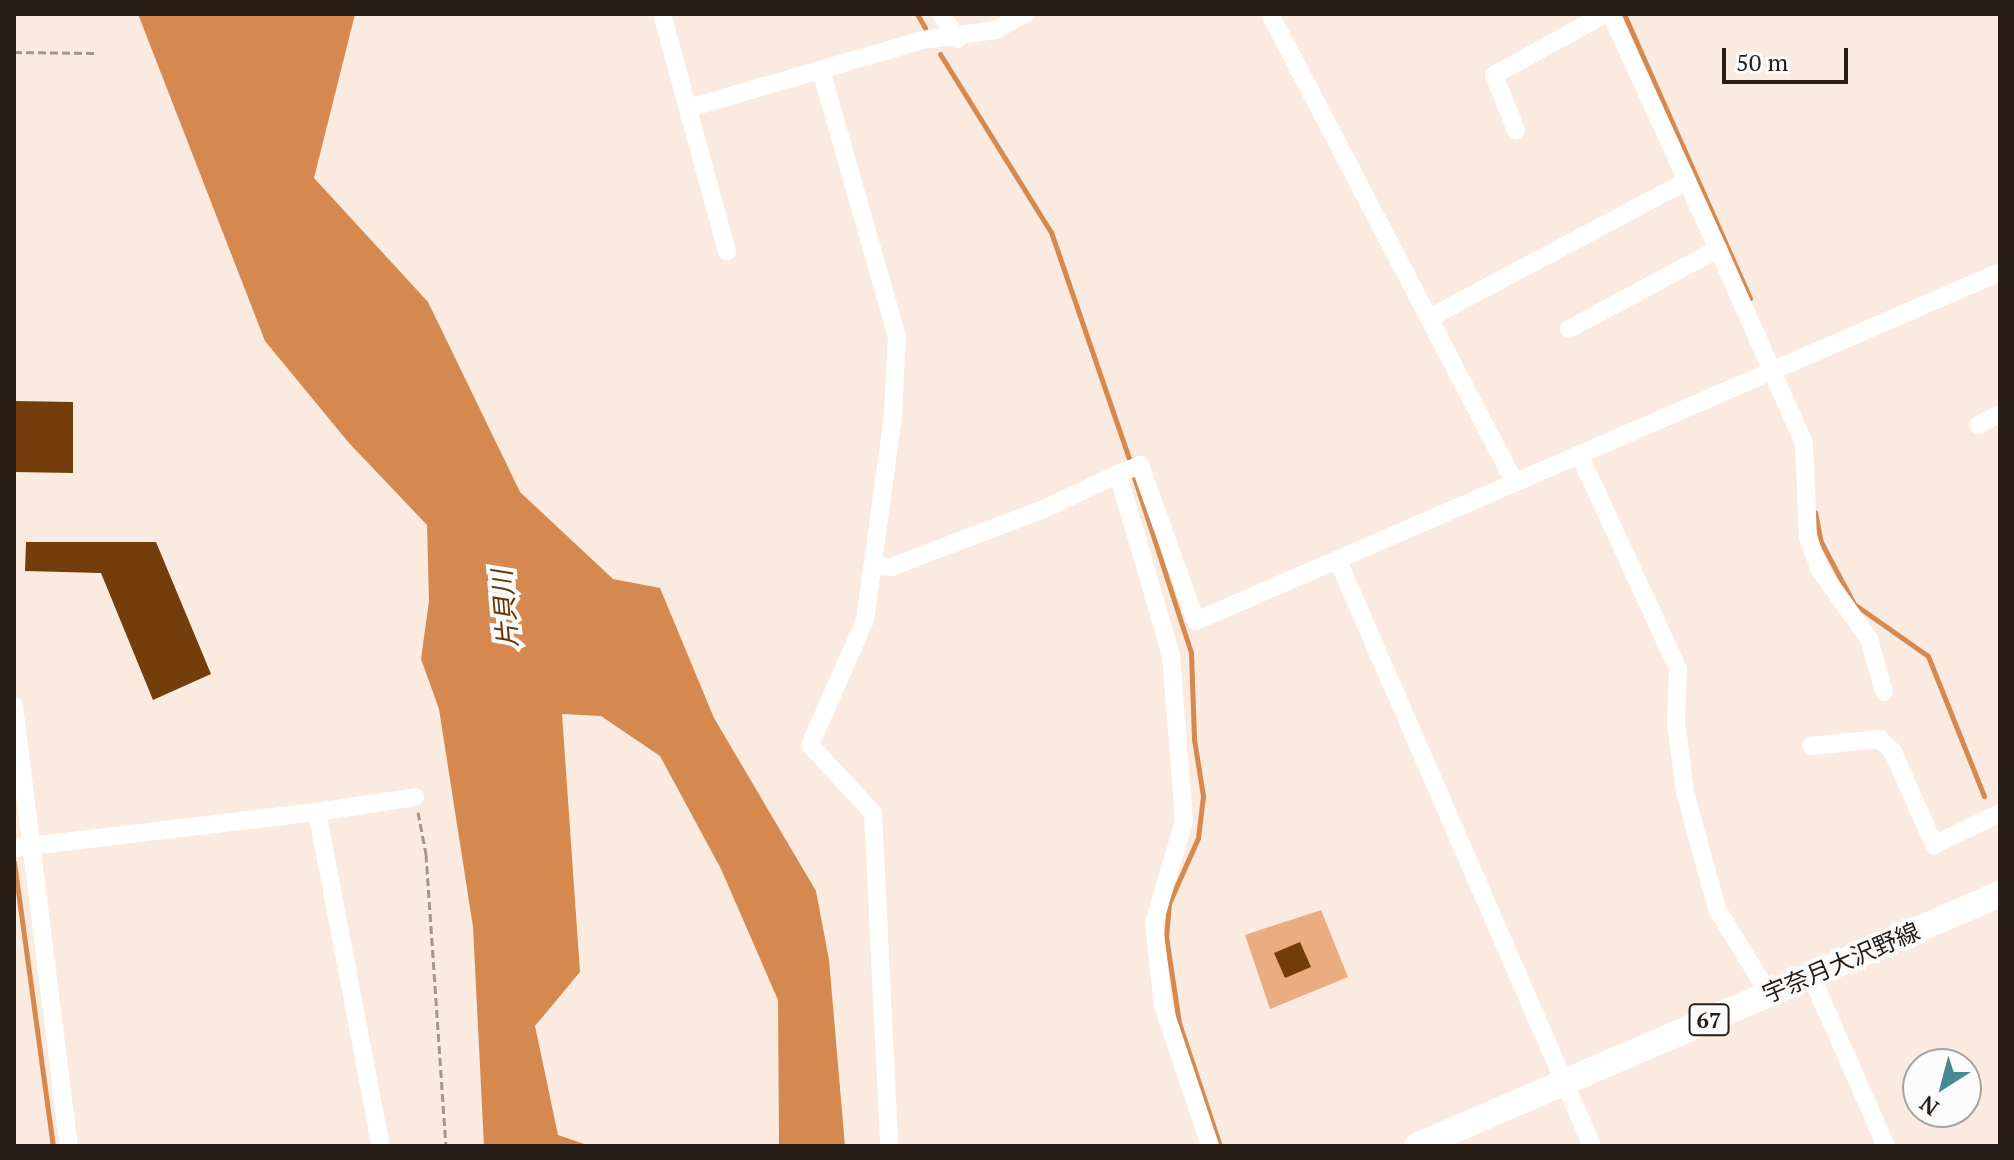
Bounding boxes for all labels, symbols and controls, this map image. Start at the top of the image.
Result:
scale bar [1726,32,1852,82]
text: 50 m [1736,46,1788,78]
water label: 片貝川 [486,569,524,649]
street label: 宇奈月大沢野線 [1758,917,1924,1009]
road number: 67 [1687,1002,1731,1038]
north arrow [1902,1048,1982,1128]
text: N [1914,1090,1944,1123]

